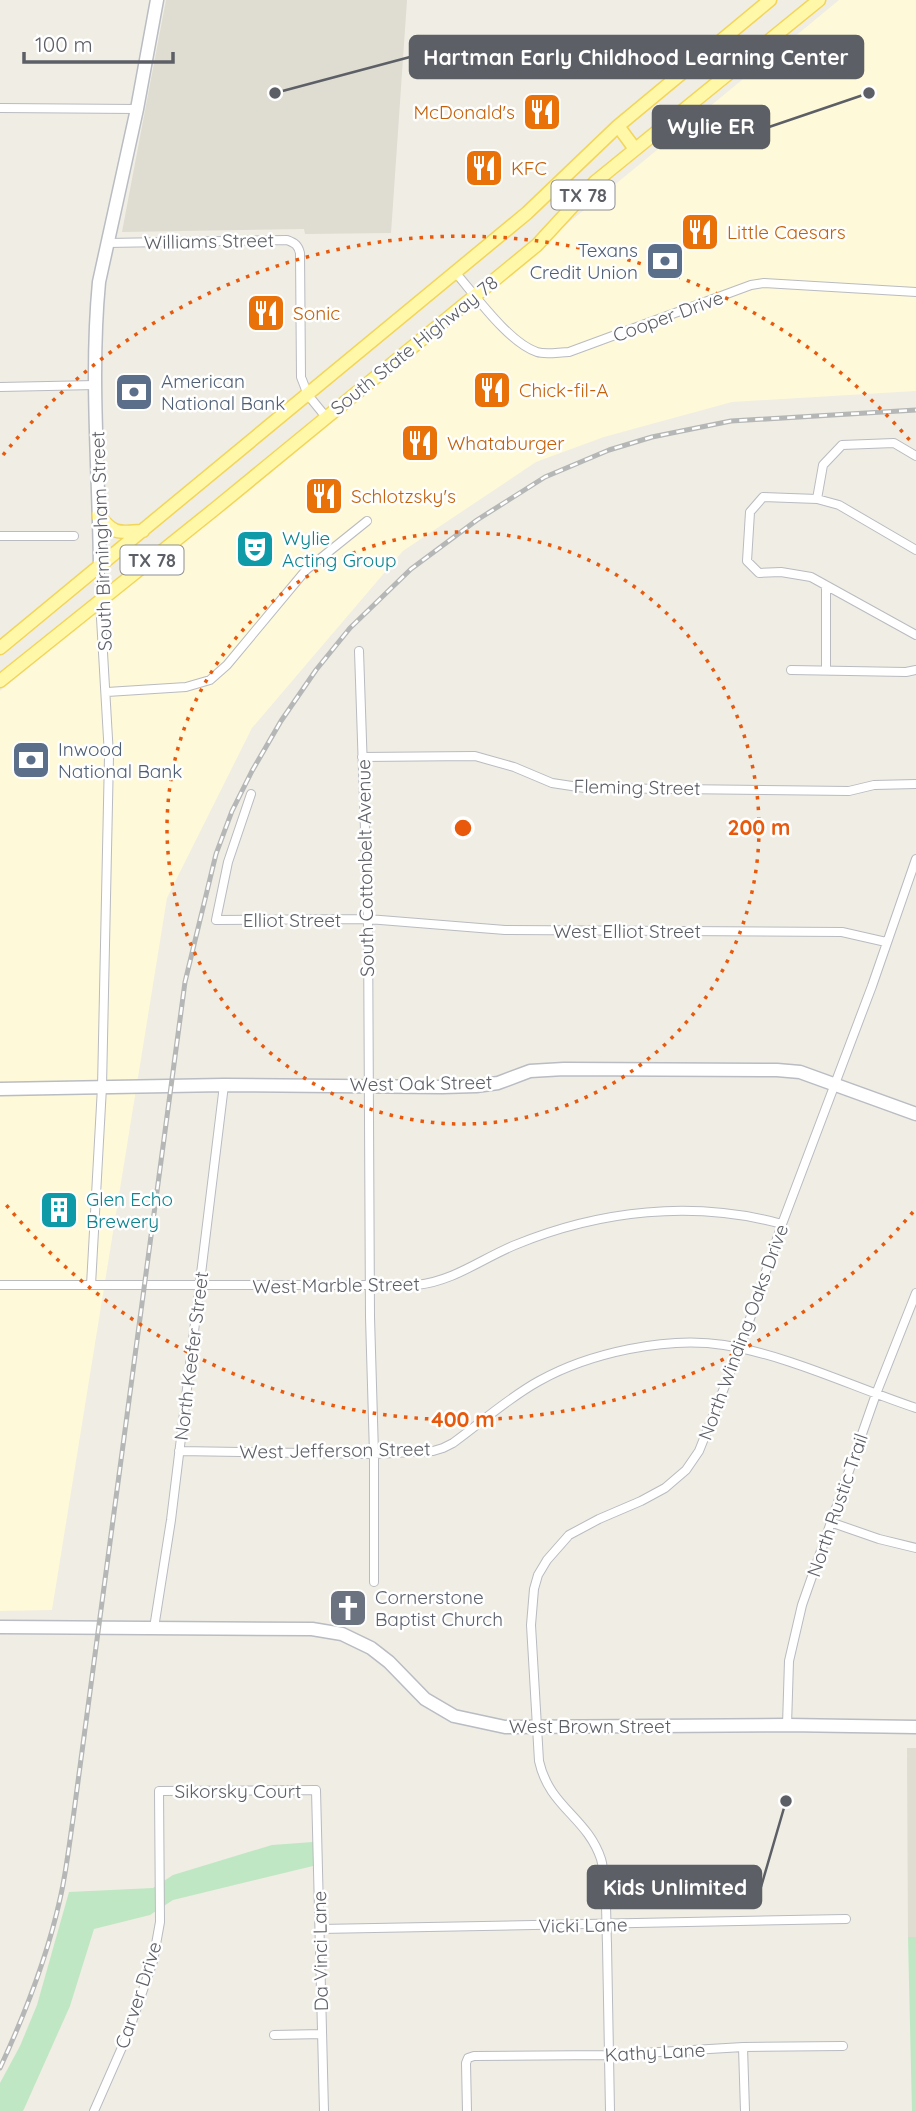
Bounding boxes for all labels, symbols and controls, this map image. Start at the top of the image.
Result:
scale bar [24,21,173,65]
text: 100 m [35,31,93,57]
callout: Hartman Early Childhood Learning Center [410,36,863,78]
text: Hartman Early Childhood Learning Center [423,44,849,70]
restaurant icon: McDonald's [521,91,563,133]
place label: McDonald's [413,100,515,124]
callout: Wylie ER [653,106,769,148]
text: Wylie ER [667,113,755,139]
restaurant icon: KFC [463,147,505,189]
place label: KFC [511,156,547,180]
road number: TX 78 [552,180,614,210]
restaurant icon: Little Caesars [679,211,721,253]
place label: Little Caesars [727,220,846,244]
street label: Williams Street [144,228,274,254]
place label: Texans Credit Union [530,238,638,284]
bank icon: Texans Credit Union [644,240,686,282]
street label: South State Highway 78 [325,270,503,420]
street label: Cooper Drive [609,285,727,347]
restaurant icon: Sonic [245,292,287,334]
place label: Sonic [293,301,340,325]
place label: American National Bank [161,369,285,415]
restaurant icon: Chick-fil-A [471,369,513,411]
bank icon: American National Bank [113,371,155,413]
place label: Chick-fil-A [519,378,609,402]
restaurant icon: Whataburger [399,422,441,464]
street label: South Birmingham Street [85,431,117,651]
place label: Whataburger [447,431,565,455]
restaurant icon: Schlotzsky's [303,475,345,517]
place label: Schlotzsky's [351,484,456,508]
place label: Wylie Acting Group [282,526,397,572]
theatre icon: Wylie Acting Group [234,528,276,570]
road number: TX 78 [120,546,184,574]
place label: Inwood National Bank [58,737,182,783]
bank icon: Inwood National Bank [10,739,52,781]
street label: South Cottonbelt Avenue [351,759,379,977]
street label: Fleming Street [573,774,701,800]
text: 200 m [728,814,790,840]
centre of rings [451,816,475,840]
street label: Elliot Street [243,908,341,932]
street label: West Elliot Street [553,919,701,943]
street label: West Oak Street [349,1070,493,1096]
place label: Glen Echo Brewery [86,1187,173,1233]
building icon: Glen Echo Brewery [38,1189,80,1231]
street label: North Winding Oaks Drive [693,1221,793,1443]
street label: North Keefer Street [169,1270,213,1442]
street label: West Marble Street [252,1272,420,1298]
text: 400 m [431,1406,495,1432]
street label: North Rustic Trail [801,1430,873,1580]
street label: West Jefferson Street [239,1436,431,1464]
place label: Cornerstone Baptist Church [375,1585,503,1631]
church icon: Cornerstone Baptist Church [327,1587,369,1629]
street label: West Brown Street [509,1714,671,1738]
street label: Sikorsky Court [175,1779,301,1803]
callout: Kids Unlimited [588,1866,761,1908]
text: Kids Unlimited [603,1874,747,1900]
street label: Da Vinci Lane [307,1891,333,2011]
street label: Vicki Lane [538,1912,628,1938]
street label: Carver Drive [109,1938,167,2052]
street label: Kathy Lane [604,2037,706,2067]

